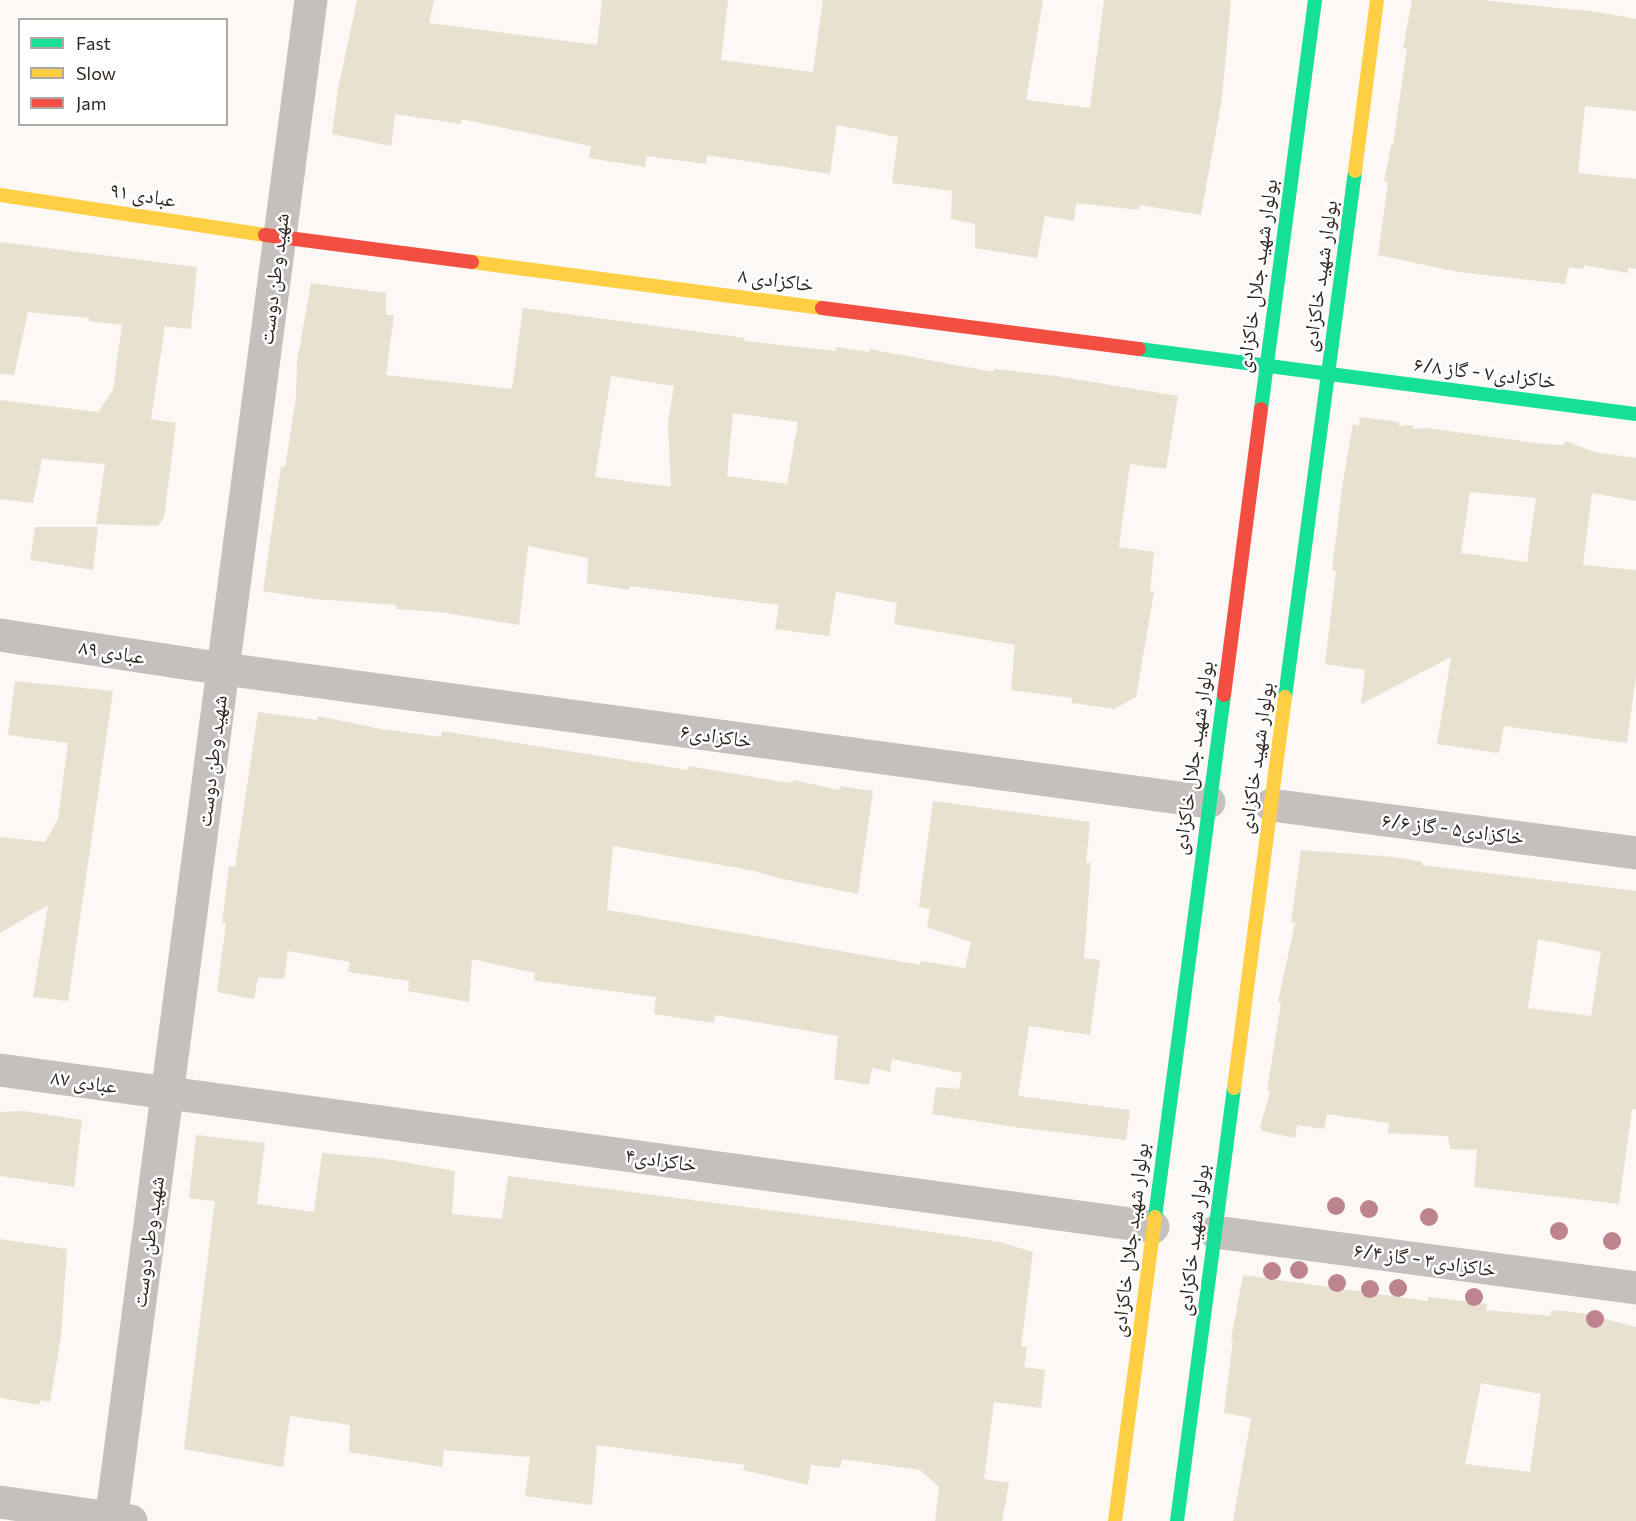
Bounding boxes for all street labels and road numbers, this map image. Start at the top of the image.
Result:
street label: عبادی ۹۱ [108,177,178,213]
street label: بولوار شهید جلال خاکزادی [1231,177,1283,375]
street label: بولوار شهید خاکزادی [1297,199,1343,353]
street label: شهید وطن دوست [253,212,295,346]
street label: خاکزادی ۸ [737,263,815,297]
street label: خاکزادی۷ - گاز ۶/۸ [1412,352,1558,394]
street label: عبادی ۸۹ [77,634,147,670]
street label: بولوار شهید جلال خاکزادی [1167,659,1219,857]
street label: بولوار شهید خاکزادی [1233,681,1279,835]
street label: شهید وطن دوست [191,694,233,828]
street label: خاکزادی۶ [679,719,753,753]
street label: خاکزادی۵ - گاز ۶/۶ [1380,808,1526,850]
street label: عبادی ۸۷ [49,1065,119,1099]
street label: بولوار شهید جلال خاکزادی [1106,1141,1154,1339]
street label: خاکزادی۴ [624,1143,698,1177]
street label: بولوار شهید خاکزادی [1171,1163,1215,1317]
street label: شهید وطن دوست [126,1174,170,1310]
street label: خاکزادی۳ - گاز ۶/۴ [1352,1238,1498,1282]

